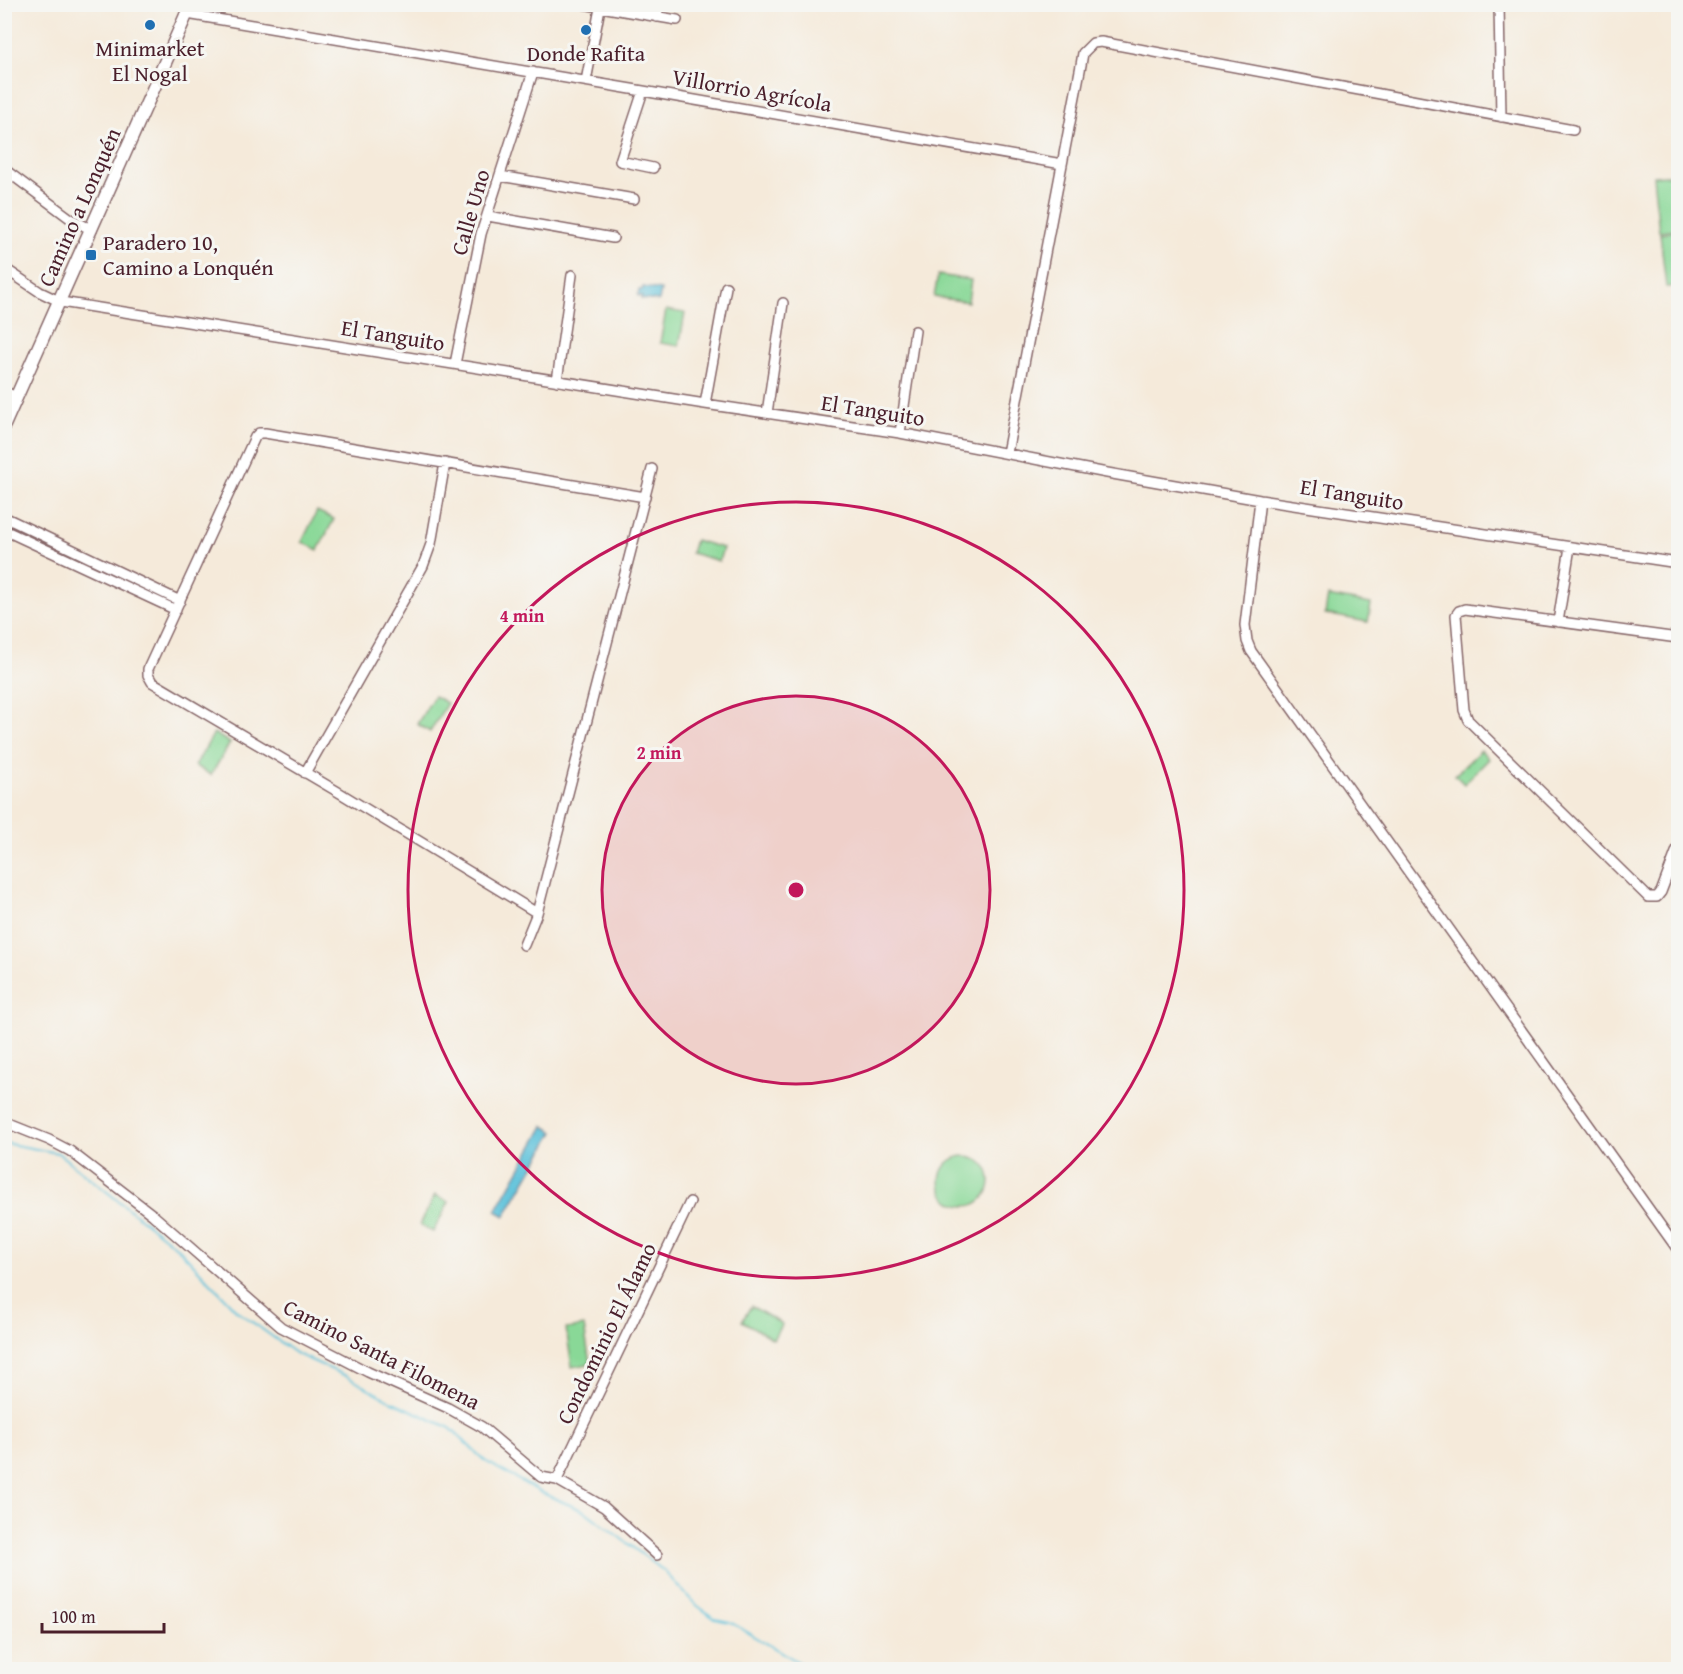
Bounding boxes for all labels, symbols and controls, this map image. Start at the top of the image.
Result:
marker: Minimarket El Nogal [143,18,157,32]
marker: Donde Rafita [579,23,593,37]
place label: Minimarket El Nogal [95,32,205,89]
place label: Donde Rafita [527,37,646,69]
street label: Villorrio Agrícola [670,60,835,120]
street label: Camino a Lonquén [30,122,129,291]
street label: Calle Uno [442,165,498,259]
place label: Paradero 10, Camino a Lonquén [103,226,274,283]
marker: Paradero 10, Camino a Lonquén [84,248,98,262]
street label: El Tanguito [339,311,447,359]
street label: El Tanguito [819,386,927,434]
street label: El Tanguito [1298,470,1406,518]
text: 4 min [500,602,545,629]
text: 2 min [637,739,682,766]
centre of rings [786,880,806,900]
street label: Condominio El Álamo [548,1237,664,1429]
street label: Camino Santa Filomena [278,1291,486,1418]
scale bar [42,1596,164,1634]
text: 100 m [51,1603,96,1630]

